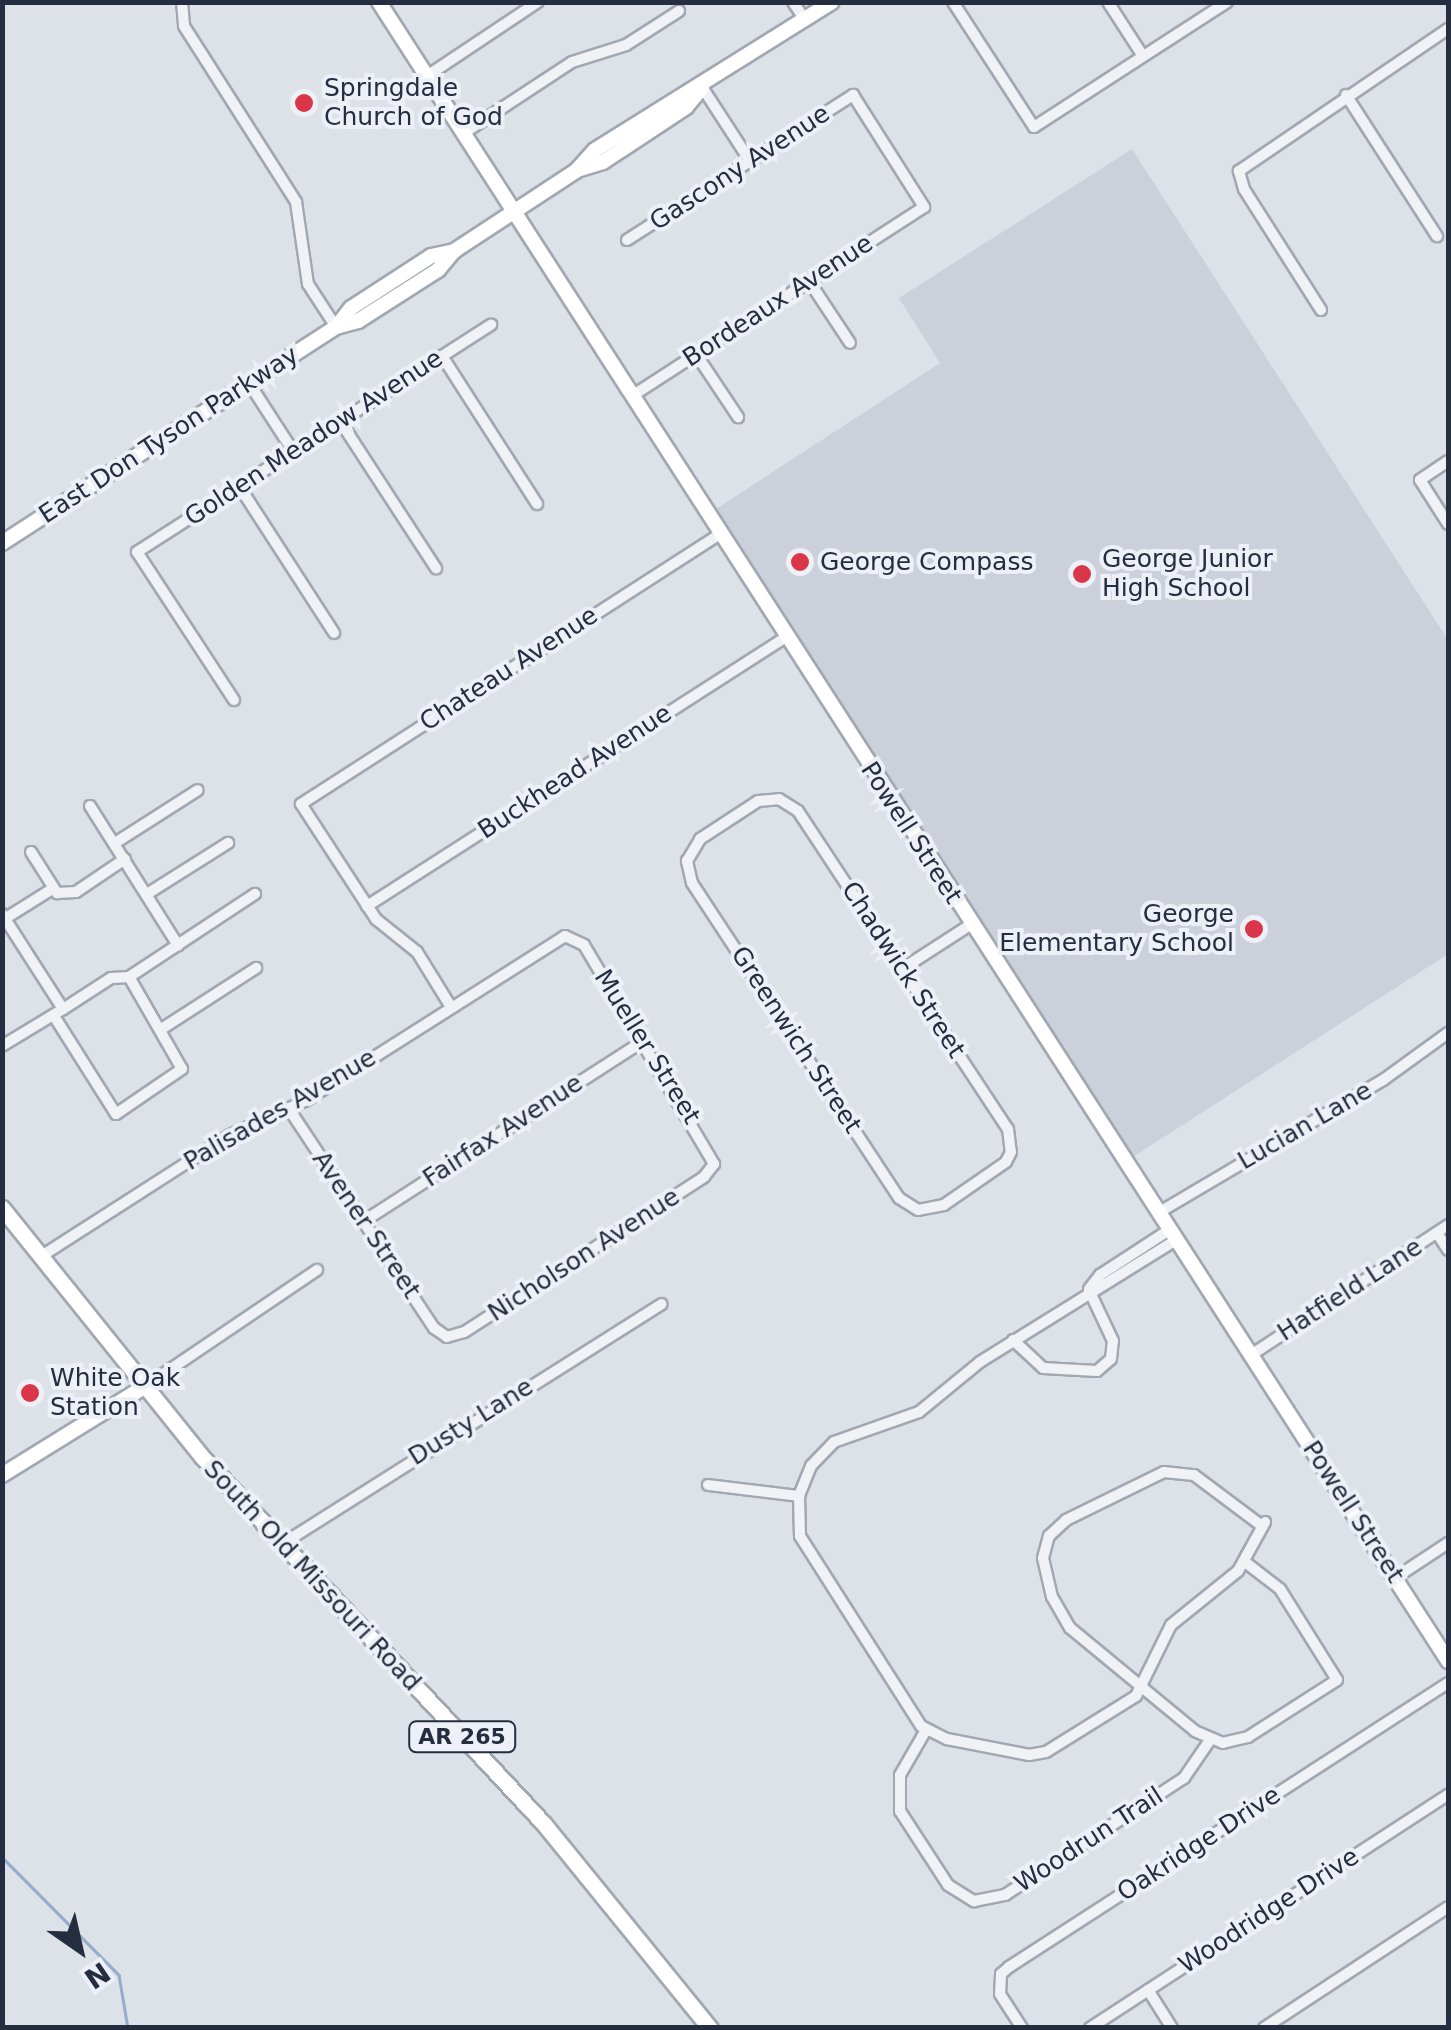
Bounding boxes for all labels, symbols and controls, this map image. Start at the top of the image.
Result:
place label: Springdale Church of God [324,74,503,133]
marker: Springdale Church of God [293,92,315,114]
street label: Gascony Avenue [645,99,835,237]
street label: Bordeaux Avenue [677,228,879,374]
street label: East Don Tyson Parkway [34,340,304,530]
street label: Golden Meadow Avenue [179,343,449,533]
place label: George Junior High School [1102,545,1273,604]
place label: George Compass [820,547,1033,577]
marker: George Compass [789,551,811,573]
marker: George Junior High School [1071,563,1093,585]
street label: Chateau Avenue [415,600,603,738]
street label: Buckhead Avenue [473,698,677,846]
street label: Powell Street [854,756,968,910]
street label: Chadwick Street [835,876,971,1064]
place label: George Elementary School [999,900,1234,959]
marker: George Elementary School [1243,918,1265,940]
street label: Greenwich Street [724,941,868,1139]
street label: Mueller Street [588,964,706,1130]
street label: Palisades Avenue [179,1043,381,1177]
street label: Fairfax Avenue [418,1068,588,1194]
street label: Lucian Lane [1233,1076,1377,1176]
street label: Avener Street [306,1146,426,1304]
street label: Nicholson Avenue [483,1182,685,1328]
street label: Hatfield Lane [1272,1232,1428,1348]
place label: White Oak Station [50,1364,180,1423]
street label: Dusty Lane [403,1372,539,1472]
marker: White Oak Station [19,1382,41,1404]
street label: Powell Street [1296,1435,1410,1589]
street label: South Old Missouri Road [197,1454,427,1698]
road number: AR 265 [407,1720,517,1754]
street label: Oakridge Drive [1112,1780,1286,1908]
street label: Woodrun Trail [1009,1781,1169,1899]
street label: Woodridge Drive [1173,1842,1365,1980]
north arrow [30,1900,130,2000]
text: N [78,1955,116,1996]

